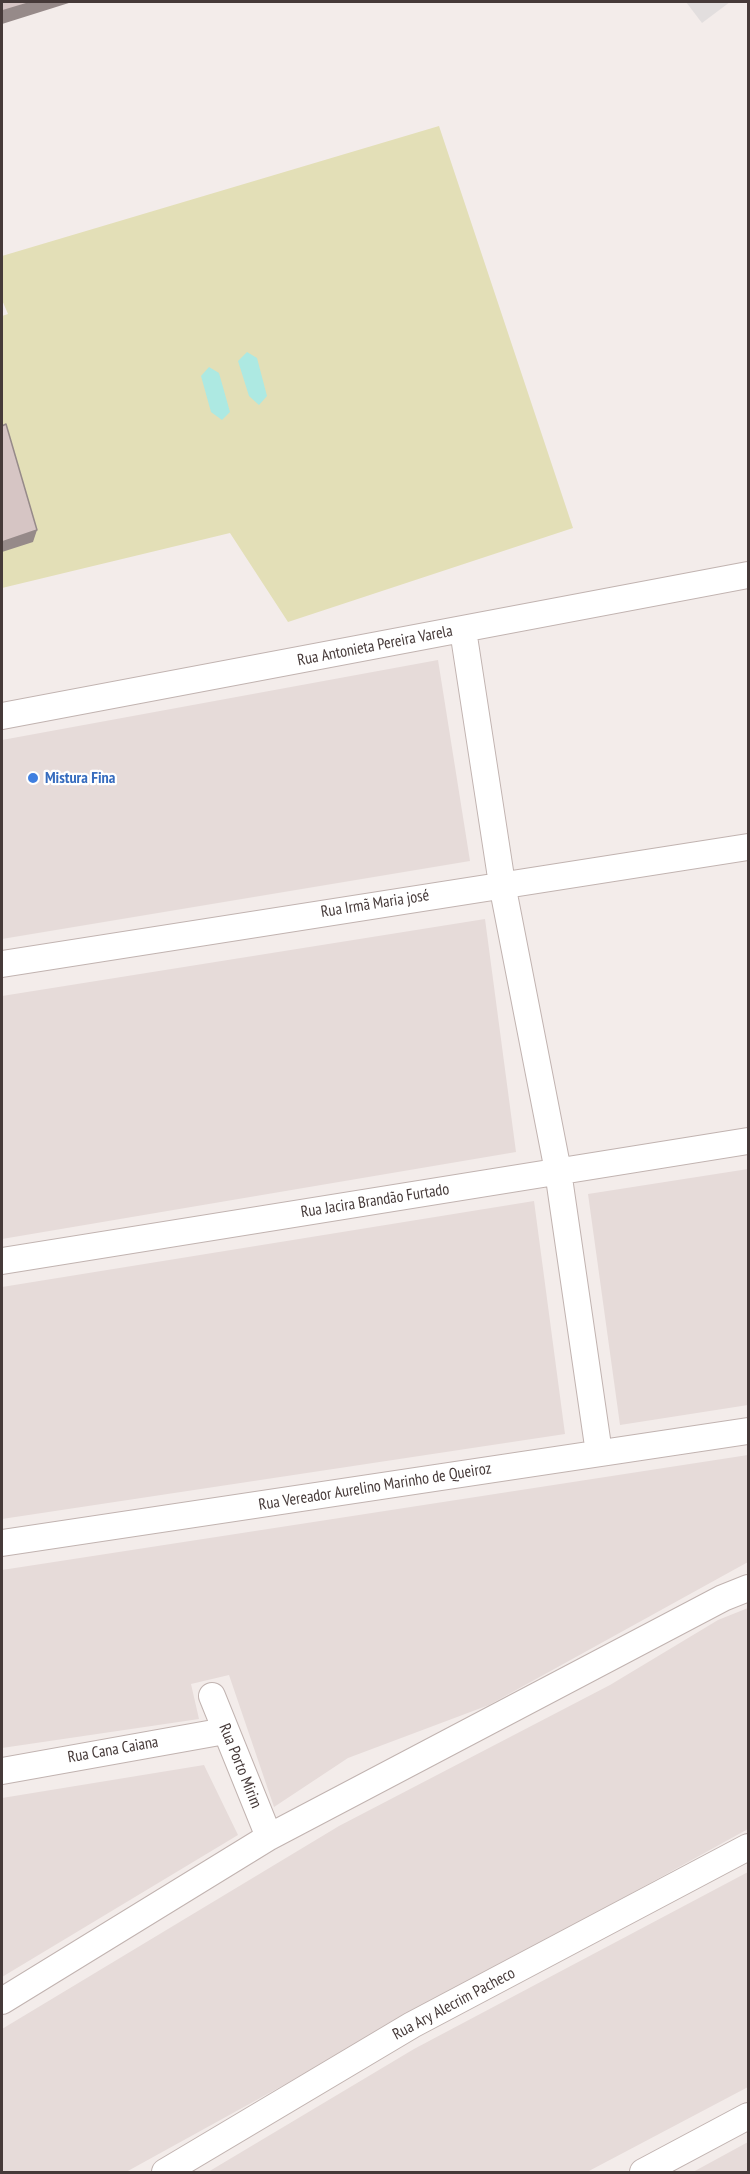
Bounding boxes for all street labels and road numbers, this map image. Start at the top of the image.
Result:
street label: Rua Antonieta Pereira Varela [296,622,454,670]
street label: Rua Irmã Maria josé [319,886,431,922]
street label: Rua Jacira Brandão Furtado [299,1180,451,1222]
street label: Rua Vereador Aurelino Marinho de Queiroz [257,1459,493,1515]
street label: Rua Porto Mirim [214,1721,266,1811]
street label: Rua Cana Caiana [66,1733,160,1767]
street label: Rua Ary Alecrim Pacheco [390,1964,518,2044]

